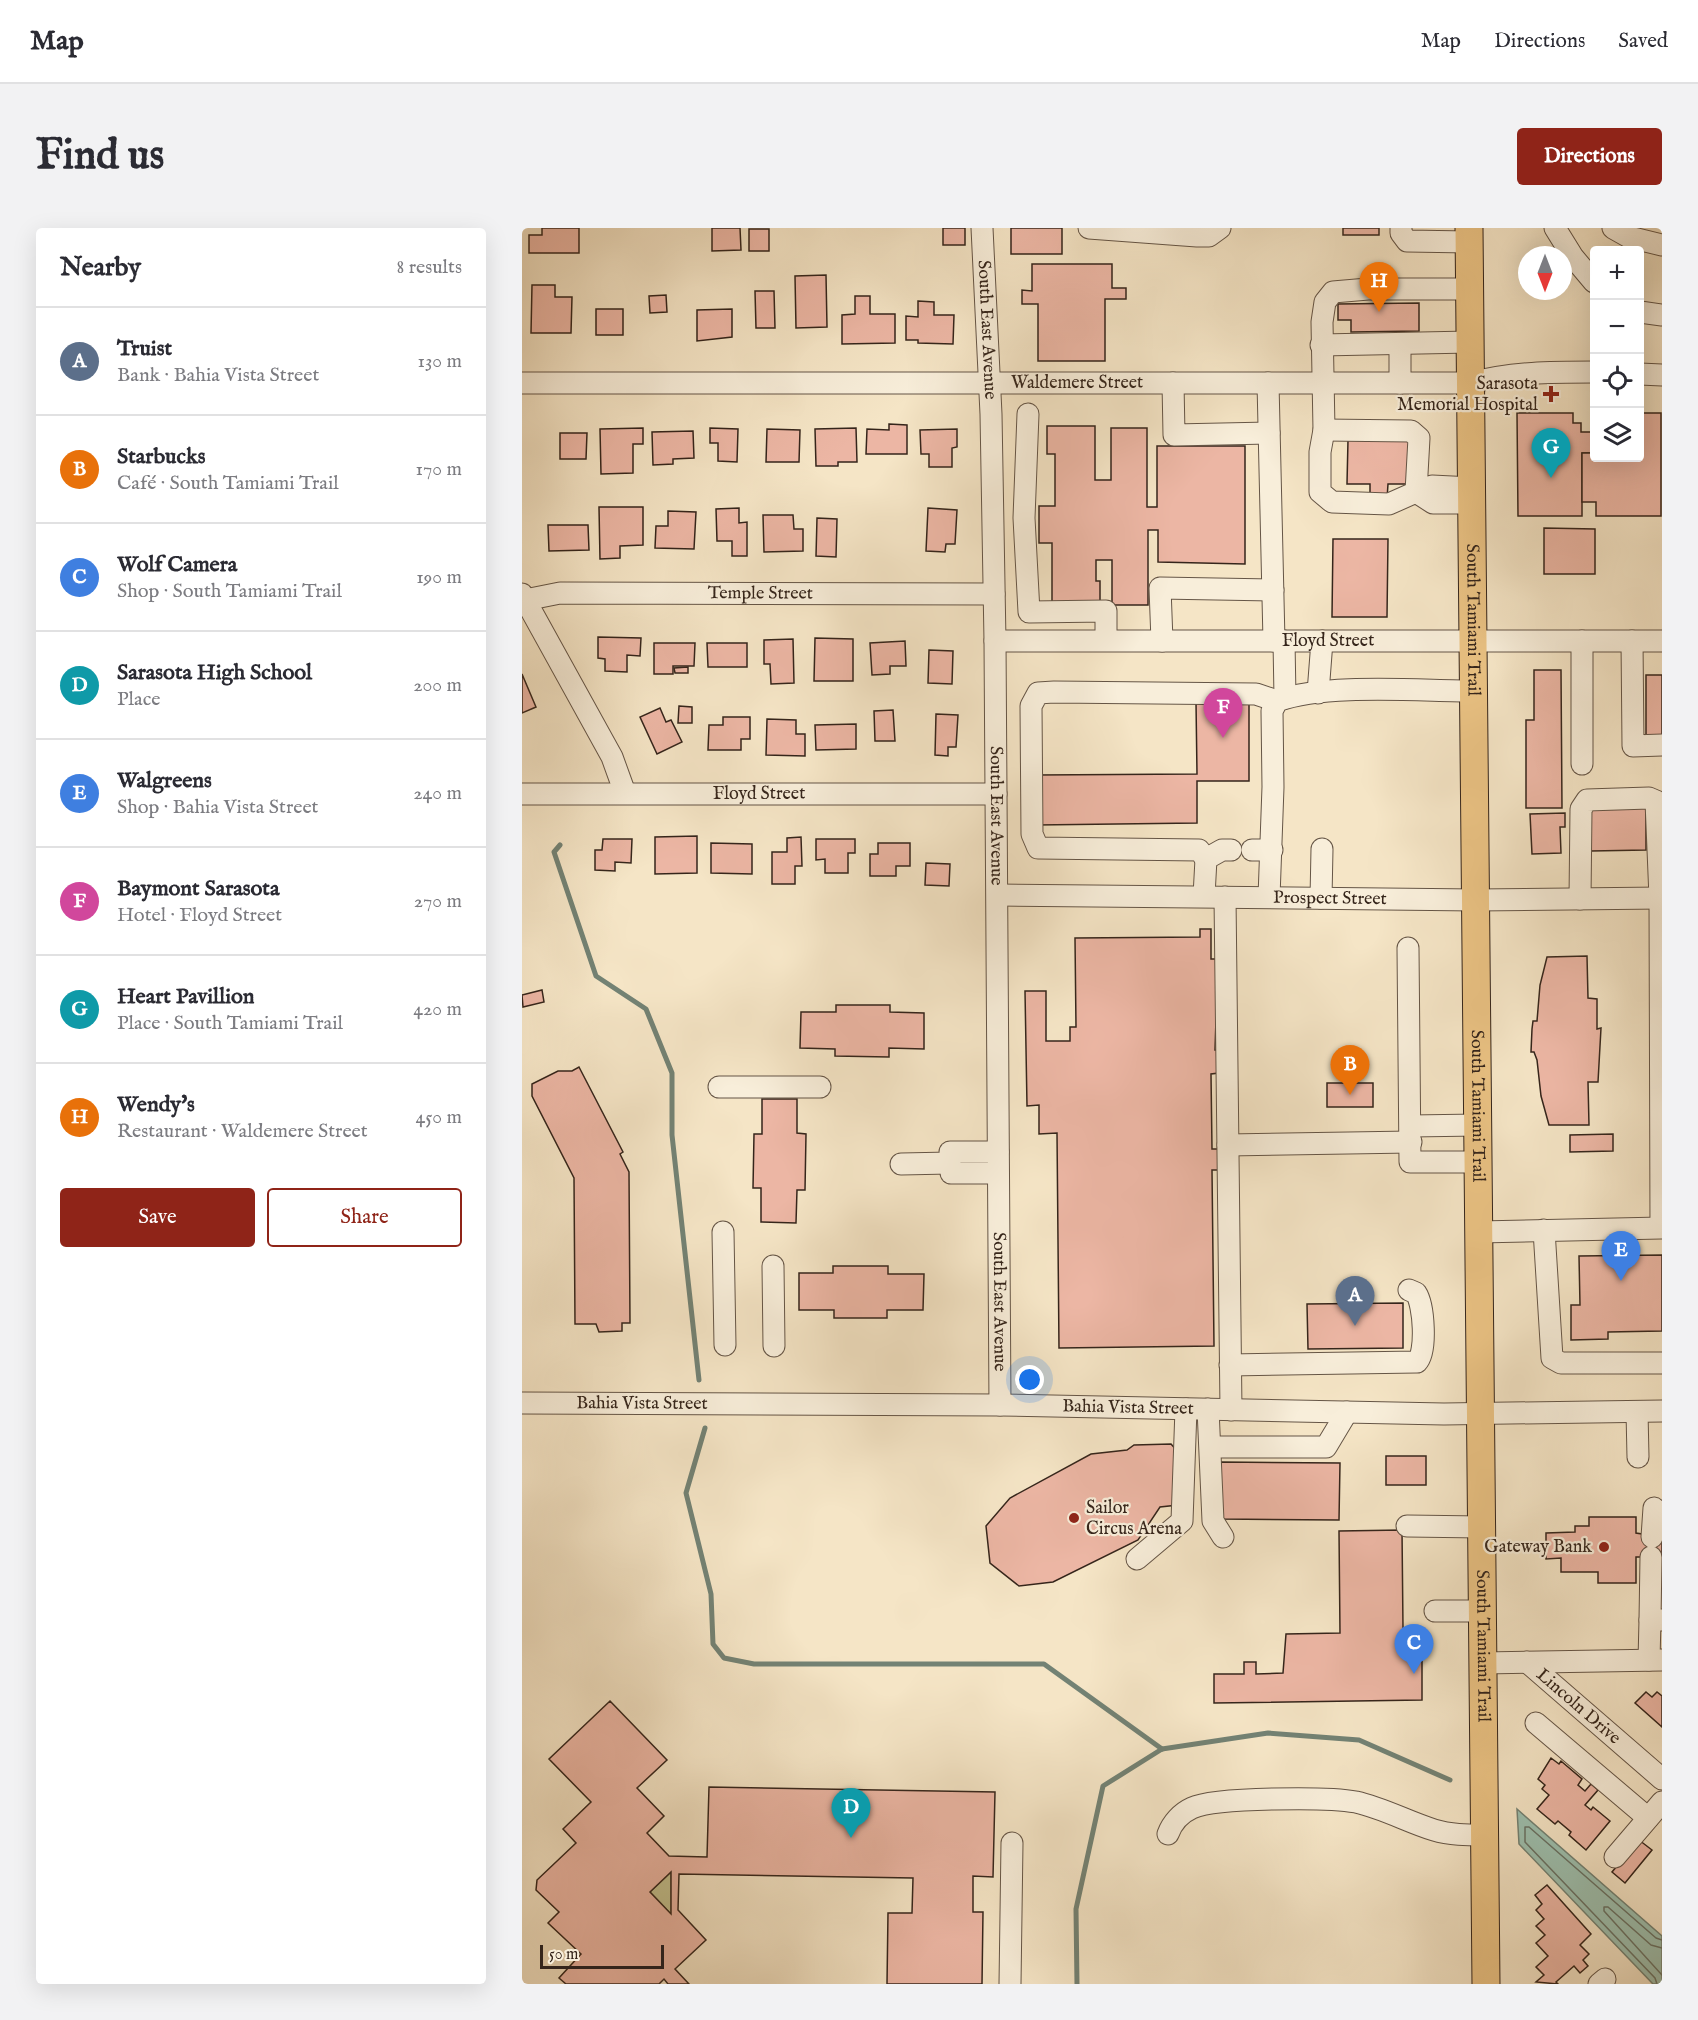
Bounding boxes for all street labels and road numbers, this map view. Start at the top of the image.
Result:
street label: South East Avenue [972,260,1002,400]
street label: Waldemere Street [1011,372,1143,395]
street label: South Tamiami Trail [1461,544,1485,696]
street label: Temple Street [708,582,813,605]
street label: Floyd Street [1282,630,1374,653]
street label: South East Avenue [984,746,1008,886]
street label: Floyd Street [713,783,805,806]
street label: Prospect Street [1273,886,1387,911]
street label: South Tamiami Trail [1465,1030,1490,1182]
street label: South East Avenue [987,1232,1011,1372]
street label: Bahia Vista Street [576,1392,708,1415]
street label: Bahia Vista Street [1062,1395,1194,1420]
street label: South Tamiami Trail [1470,1570,1495,1722]
street label: Lincoln Drive [1531,1663,1626,1750]

